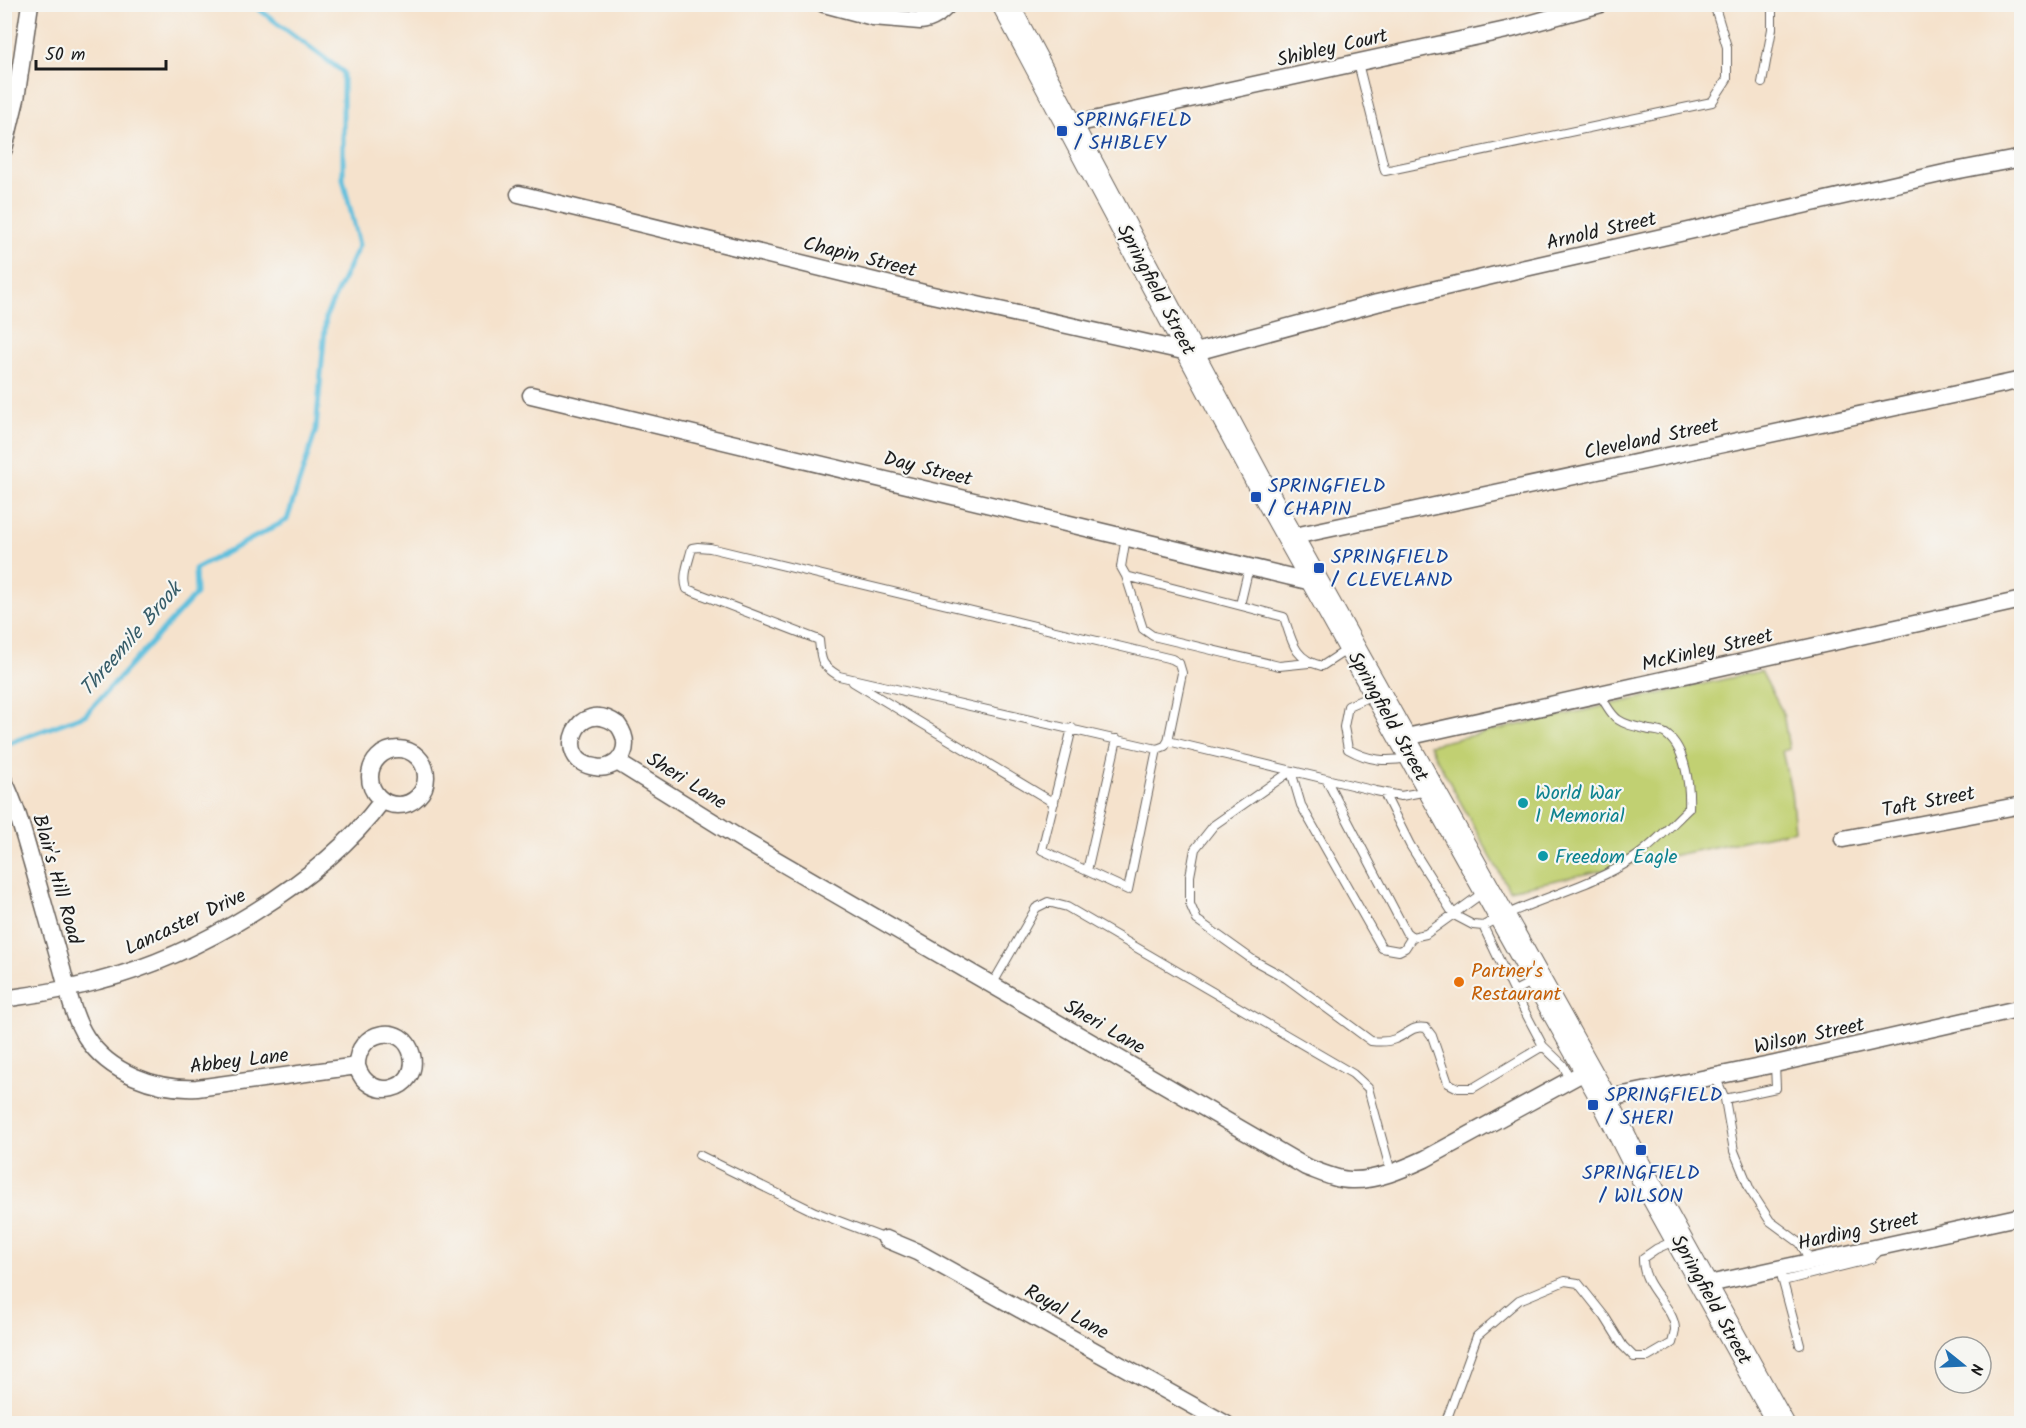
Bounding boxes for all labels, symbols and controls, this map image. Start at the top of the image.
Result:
street label: Shibley Court [1274,21,1391,77]
scale bar [36,33,166,71]
text: 50 m [45,41,85,70]
place label: SPRINGFIELD / SHIBLEY [1074,105,1191,160]
marker: SPRINGFIELD / SHIBLEY [1055,124,1069,138]
street label: Arnold Street [1543,204,1660,260]
street label: Springfield Street [1107,218,1203,362]
street label: Chapin Street [799,228,920,288]
street label: Cleveland Street [1581,410,1722,470]
street label: Day Street [880,443,975,496]
place label: SPRINGFIELD / CHAPIN [1268,471,1385,526]
marker: SPRINGFIELD / CHAPIN [1249,490,1263,504]
place label: SPRINGFIELD / CLEVELAND [1331,542,1453,597]
marker: SPRINGFIELD / CLEVELAND [1312,561,1326,575]
water label: Threemile Brook [72,573,192,704]
street label: McKinley Street [1639,620,1777,682]
street label: Springfield Street [1338,646,1436,788]
street label: Sheri Lane [639,744,732,819]
place label: World War I Memorial [1535,778,1625,833]
street label: Taft Street [1879,778,1978,828]
marker: World War I Memorial [1516,796,1530,810]
street label: Blair's Hill Road [22,811,90,949]
place label: Freedom Eagle [1555,842,1678,874]
marker: Freedom Eagle [1536,849,1550,863]
street label: Lancaster Drive [120,881,252,965]
place label: Partner's Restaurant [1471,956,1562,1011]
marker: Partner's Restaurant [1452,975,1466,989]
street label: Sheri Lane [1057,991,1151,1064]
street label: Wilson Street [1751,1010,1868,1064]
street label: Abbey Lane [188,1040,291,1084]
place label: SPRINGFIELD / SHERI [1605,1080,1722,1135]
marker: SPRINGFIELD / SHERI [1586,1098,1600,1112]
marker: SPRINGFIELD / WILSON [1634,1143,1648,1157]
place label: SPRINGFIELD / WILSON [1582,1158,1700,1213]
street label: Harding Street [1795,1203,1922,1260]
street label: Springfield Street [1661,1229,1759,1371]
street label: Royal Lane [1018,1276,1114,1349]
north arrow [1933,1335,1993,1395]
text: N [1962,1361,1989,1378]

